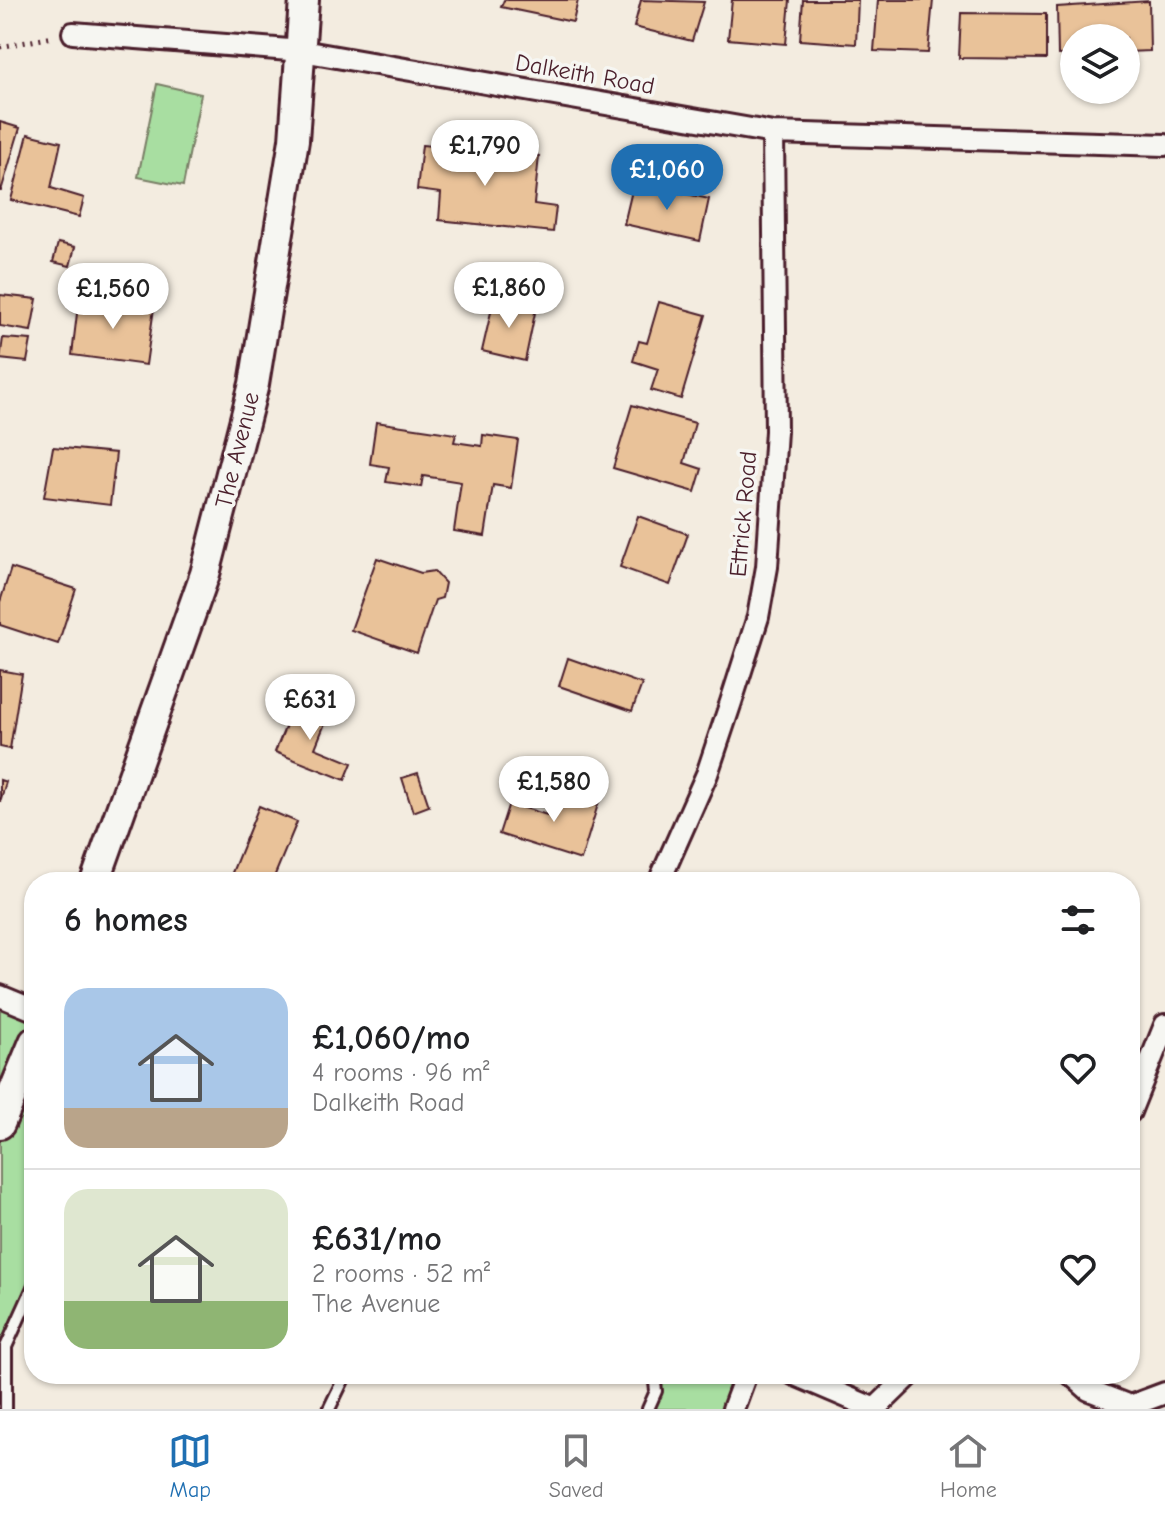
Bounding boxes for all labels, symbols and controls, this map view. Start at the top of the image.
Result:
map controls [1060,24,1140,104]
button: layers [1060,24,1140,104]
street label: Dalkeith Road [513,48,657,100]
pin: £1,790 [420,120,550,188]
text: £1,790 [449,131,521,161]
pin: £1,060 [602,144,732,212]
text: £1,060 [629,155,705,185]
pin: £1,860 [444,262,574,330]
pin: £1,560 [48,263,178,331]
text: £1,860 [472,273,546,303]
text: £1,560 [76,274,150,304]
street label: The Avenue [209,389,265,511]
street label: Ettrick Road [724,450,762,578]
pin: £631 [263,674,357,742]
text: £631 [283,685,337,715]
pin: £1,580 [489,756,619,824]
text: £1,580 [517,767,591,797]
icon: filters [1056,898,1100,942]
text: 6 homes [64,900,188,940]
text: £1,060/mo [312,1018,470,1058]
icon: home [128,1020,224,1116]
icon: heart [1056,1046,1100,1090]
text: 4 rooms · 96 m² [312,1058,489,1088]
text: Dalkeith Road [312,1088,465,1118]
text: £631/mo [312,1219,442,1259]
icon: home [128,1221,224,1317]
icon: heart [1056,1247,1100,1291]
text: 2 rooms · 52 m² [312,1259,490,1289]
text: The Avenue [312,1289,440,1319]
tab: Map [168,1429,212,1503]
tab: Saved [549,1429,604,1503]
tab: Home [940,1429,997,1503]

